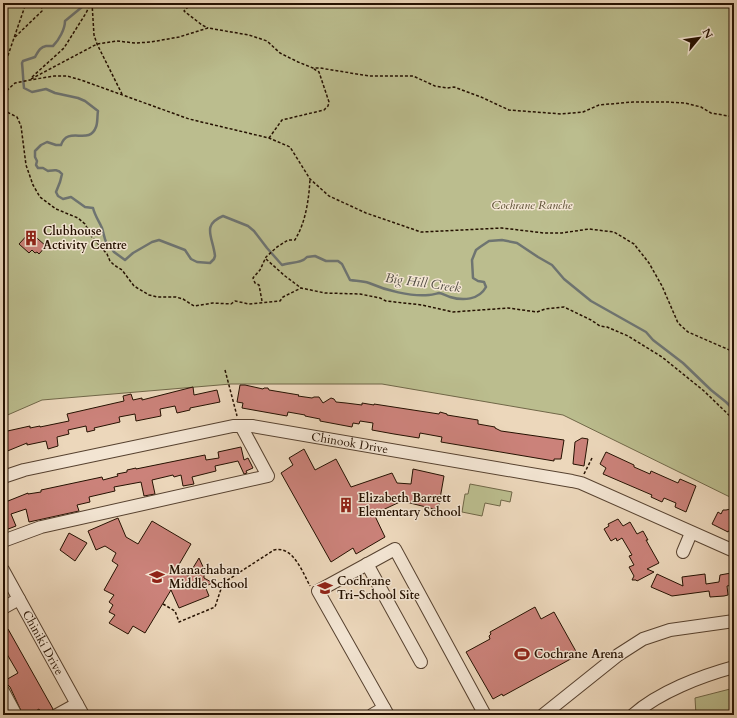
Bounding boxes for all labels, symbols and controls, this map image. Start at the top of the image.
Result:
north arrow [679,18,719,58]
text: N [698,26,716,42]
park label: Cochrane Ranche [492,197,573,213]
place label: Clubhouse Activity Centre [43,223,127,253]
building icon: Clubhouse Activity Centre [22,229,40,247]
water label: Big Hill Creek [384,269,462,297]
street label: Chinook Drive [310,428,389,457]
place label: Elizabeth Barrett Elementary School [358,490,461,520]
building icon: Elizabeth Barrett Elementary School [337,496,355,514]
place label: Manachaban Middle School [169,562,248,592]
school or university icon: Manachaban Middle School [148,568,166,586]
place label: Cochrane Tri-School Site [337,573,420,603]
school or university icon: Cochrane Tri-School Site [316,579,334,597]
street label: Chiniki Drive [19,608,67,678]
sports icon: Cochrane Arena [513,645,531,663]
place label: Cochrane Arena [534,646,624,662]

